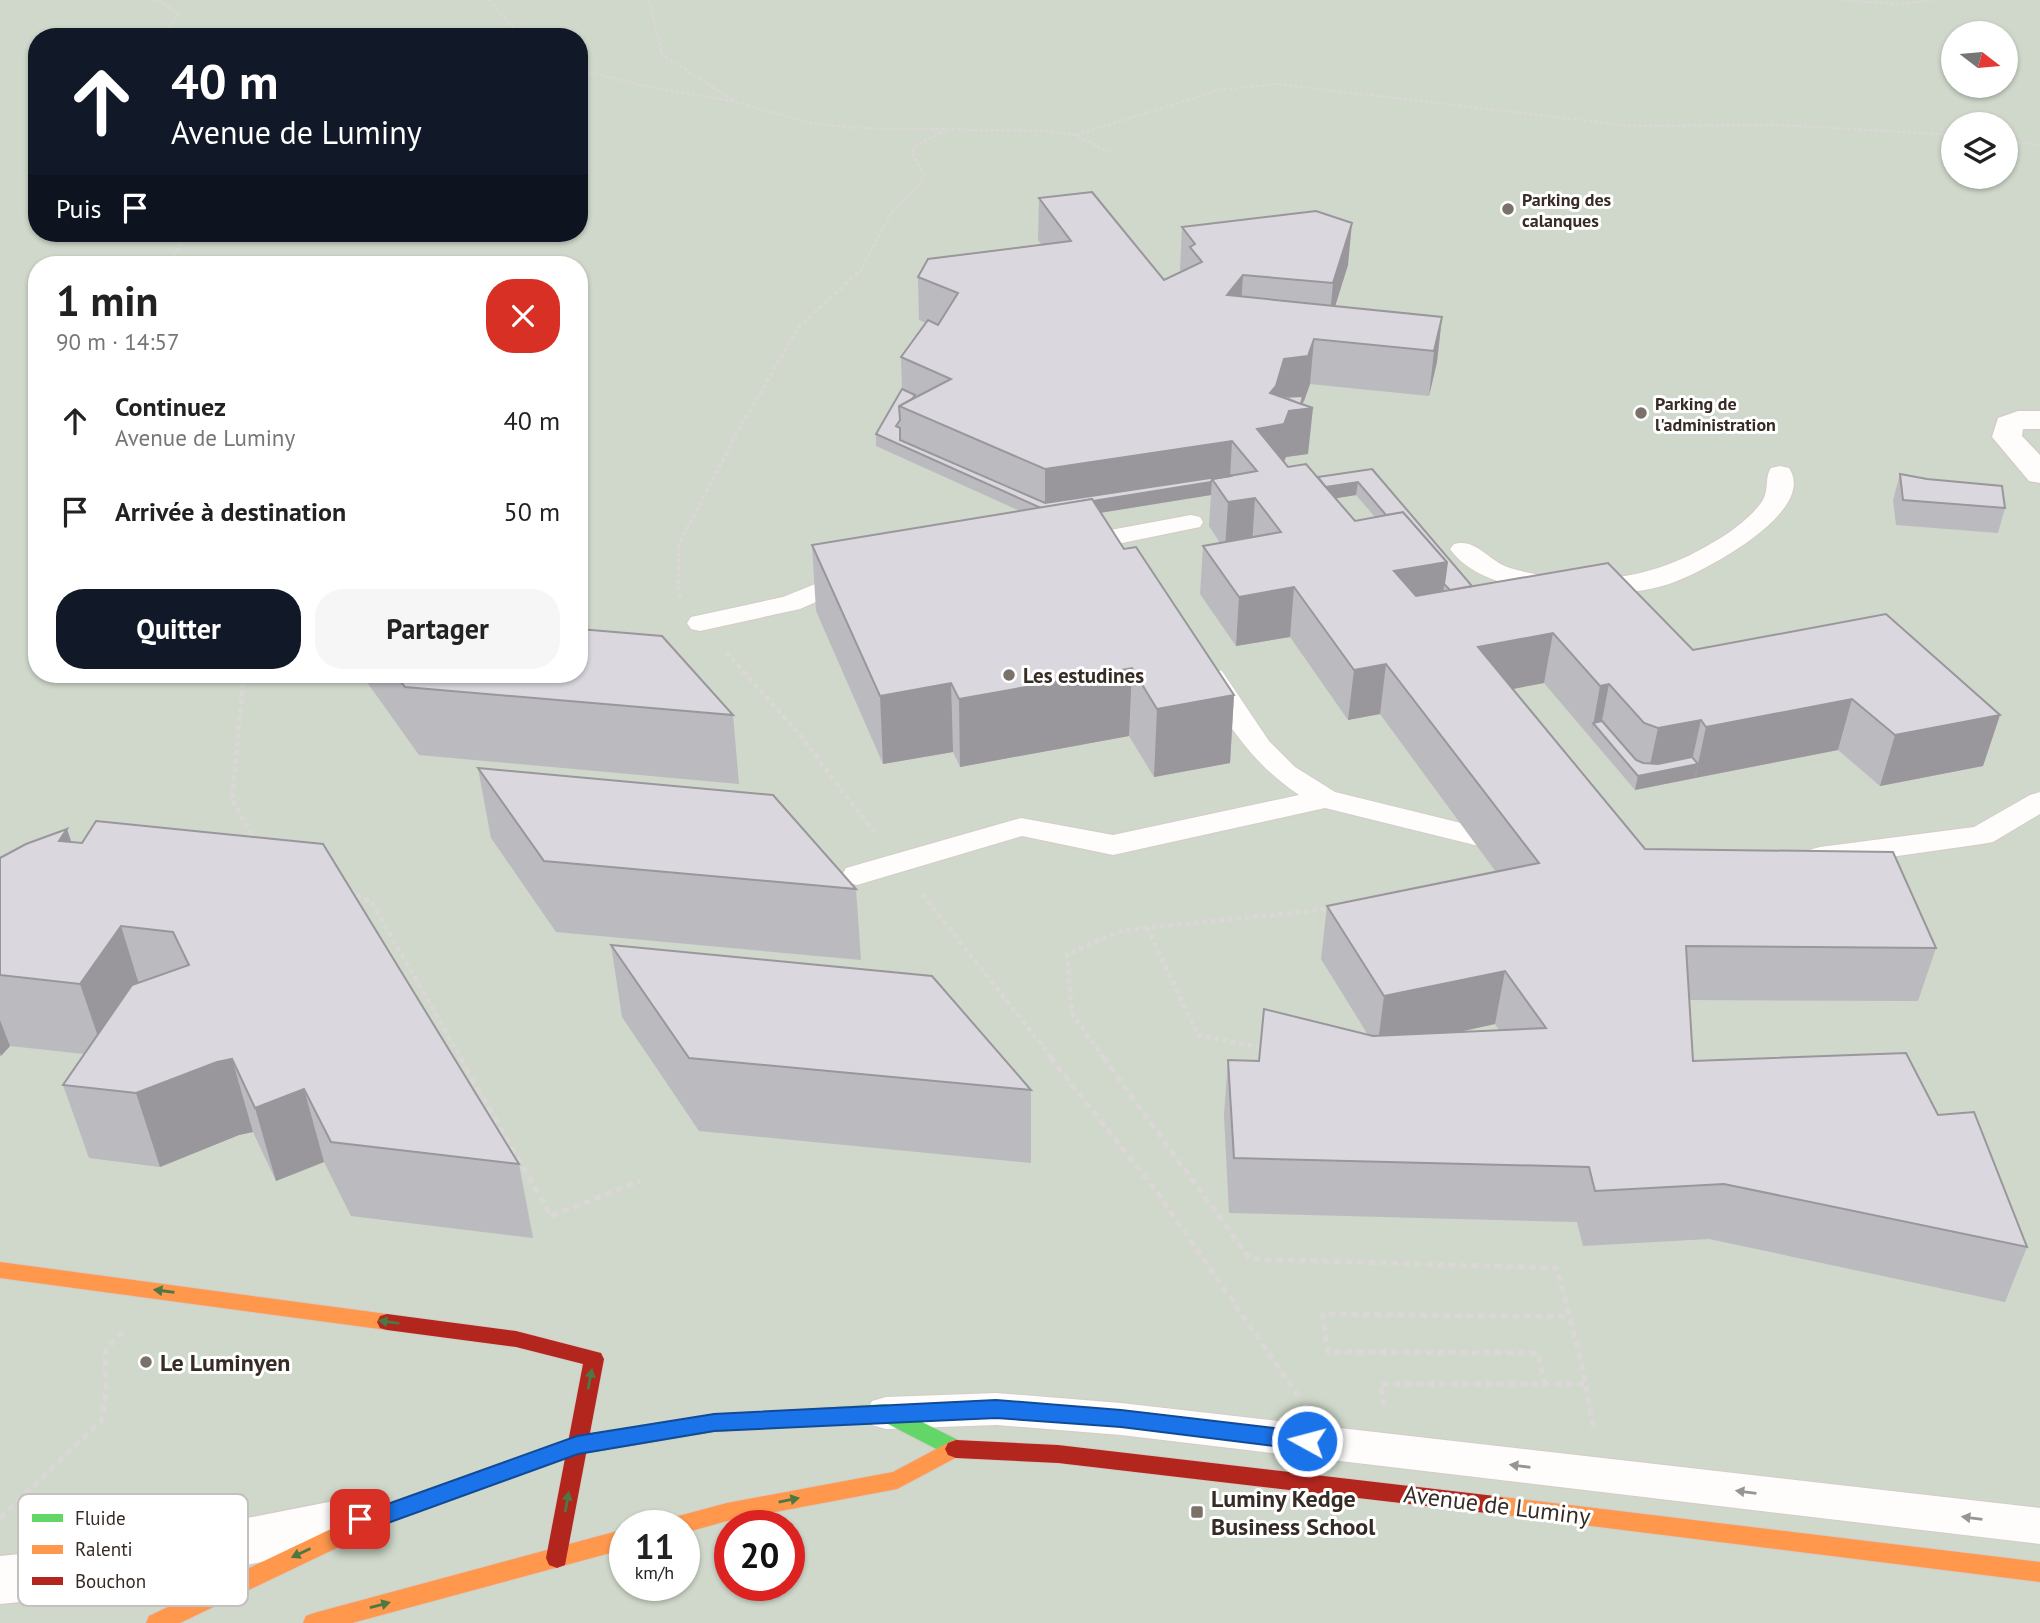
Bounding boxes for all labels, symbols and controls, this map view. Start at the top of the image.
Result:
north arrow [1941,21,2018,98]
map controls [1941,21,2018,189]
text: 40 m [171,49,278,113]
icon: ahead [56,56,147,147]
text: Avenue de Luminy [171,111,422,153]
button: layers [1941,112,2018,189]
place label: Parking des calanques [1522,188,1612,232]
icon: arrive [116,189,154,227]
text: Puis [56,192,102,225]
marker: Parking des calanques [1500,201,1516,217]
text: 1 min [56,273,158,328]
button: close [486,279,560,353]
text: 90 m · 14:57 [56,327,180,356]
text: Continuez [115,390,226,423]
place label: Parking de l'administration [1655,392,1776,436]
icon: ahead [56,402,94,440]
text: 40 m [504,404,560,437]
marker: Parking de l'administration [1633,405,1649,421]
text: Avenue de Luminy [115,423,295,452]
icon: arrive [56,493,94,531]
text: Arrivée à destination [115,495,346,528]
text: 50 m [504,495,560,528]
button: Quitter [56,589,301,669]
button: Partager [315,589,560,669]
place label: Les estudines [1023,662,1144,689]
marker: Les estudines [1001,667,1017,683]
one-way arrow [153,1285,175,1296]
one-way arrow [378,1316,400,1327]
place label: Le Luminyen [160,1347,290,1378]
marker: Le Luminyen [138,1354,154,1370]
one-way arrow [585,1368,596,1390]
position arrow [1270,1404,1344,1478]
one-way arrow [1509,1461,1531,1472]
street label: Avenue de Luminy [1402,1478,1592,1532]
place label: Luminy Kedge Business School [1211,1483,1376,1542]
one-way arrow [1735,1487,1757,1498]
pin [330,1489,390,1549]
one-way arrow [562,1490,573,1512]
legend [18,1494,248,1606]
one-way arrow [778,1495,800,1506]
icon: arrive [341,1500,379,1538]
marker: Luminy Kedge Business School [1189,1504,1205,1520]
text: Fluide [75,1506,126,1530]
speed limit sign: 20 [714,1510,805,1601]
one-way arrow [1961,1513,1983,1524]
text: 11 [635,1523,674,1569]
text: Ralenti [75,1537,133,1561]
one-way arrow [291,1547,311,1559]
text: km/h [635,1561,674,1584]
text: Bouchon [75,1569,146,1593]
one-way arrow [369,1599,391,1610]

